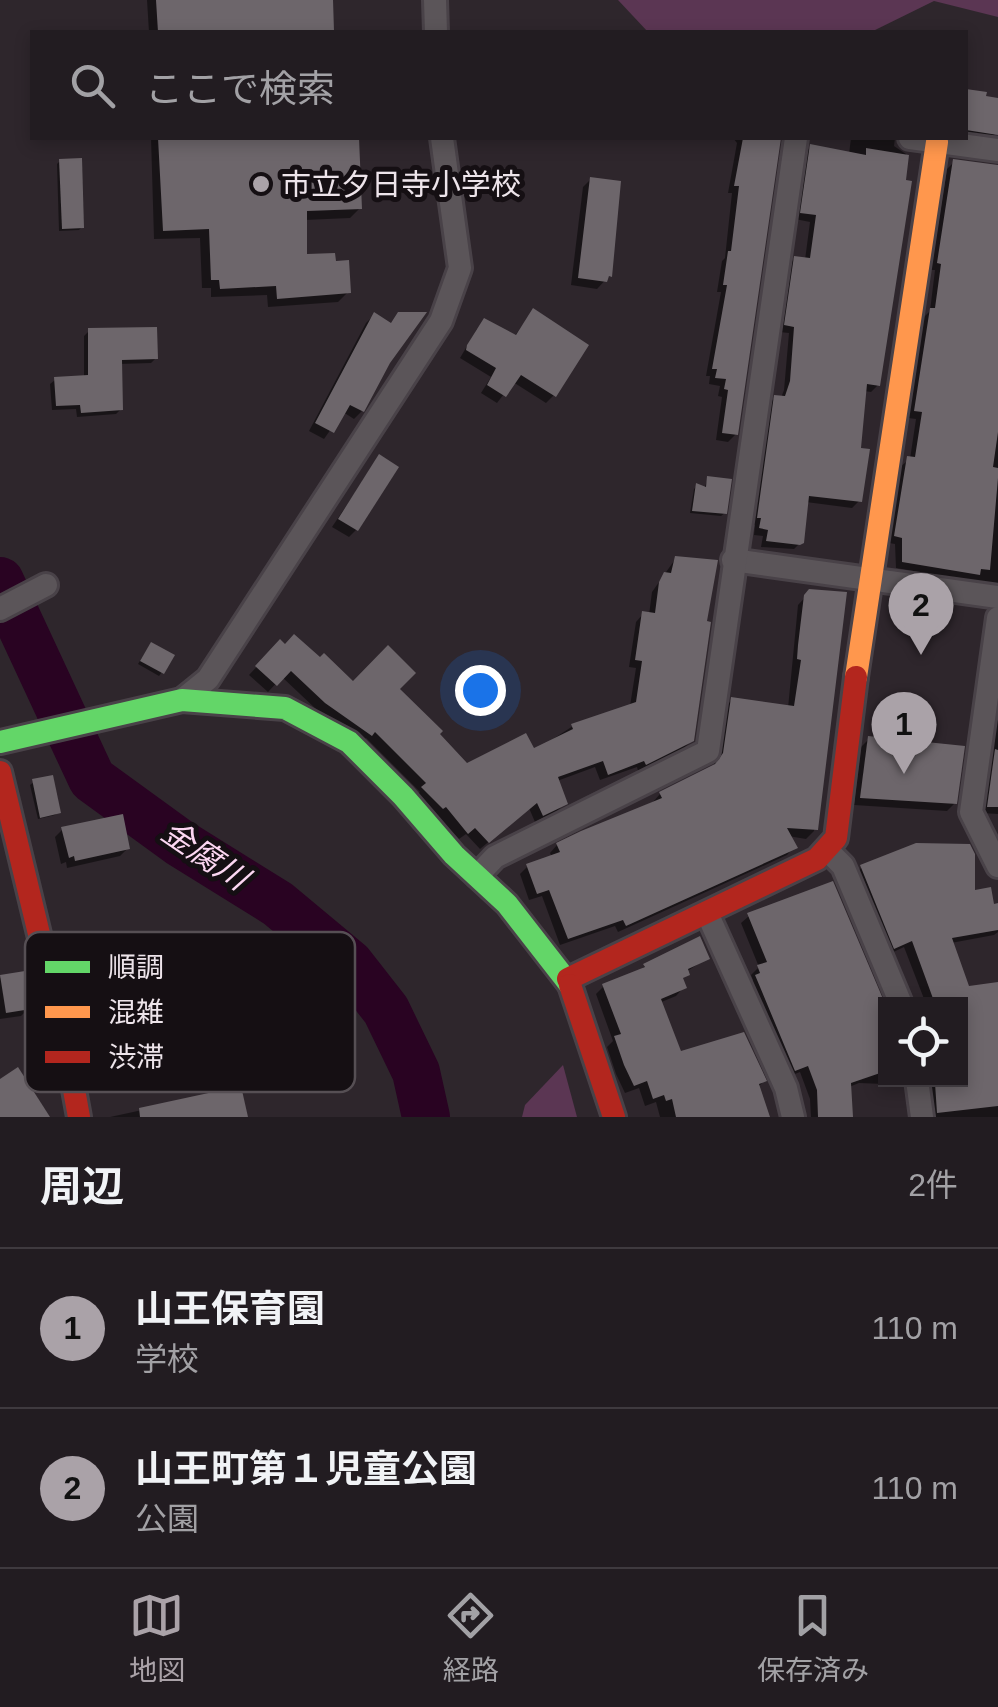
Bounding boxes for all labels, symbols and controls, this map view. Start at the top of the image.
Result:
search box [30,30,968,140]
icon: search [65,58,120,113]
text: ここで検索 [145,68,335,110]
place label: 市立夕日寺小学校 [281,168,521,201]
marker: 市立夕日寺小学校 [250,173,272,195]
pin: 2 [888,572,954,655]
your location [455,665,506,716]
pin: 1 [872,692,936,774]
water label: 金腐川 [155,813,257,898]
legend [25,932,355,1092]
text: 順調 [108,952,164,983]
text: 混雑 [108,997,164,1028]
map controls [878,997,968,1087]
button: locate [878,997,968,1087]
text: 渋滞 [108,1042,164,1073]
text: 周辺 [40,1163,124,1210]
text: 2件 [908,1167,958,1203]
text: 山王保育園 [135,1288,325,1330]
text: 1 [64,1310,81,1346]
text: 110 m [871,1310,958,1346]
text: 学校 [135,1341,199,1377]
text: 山王町第１児童公園 [135,1448,477,1490]
text: 2 [64,1470,81,1506]
text: 110 m [871,1470,958,1506]
text: 公園 [135,1501,199,1537]
tab: 地図 [129,1588,185,1688]
tab: 経路 [443,1588,499,1688]
tab: 保存済み [757,1588,869,1688]

